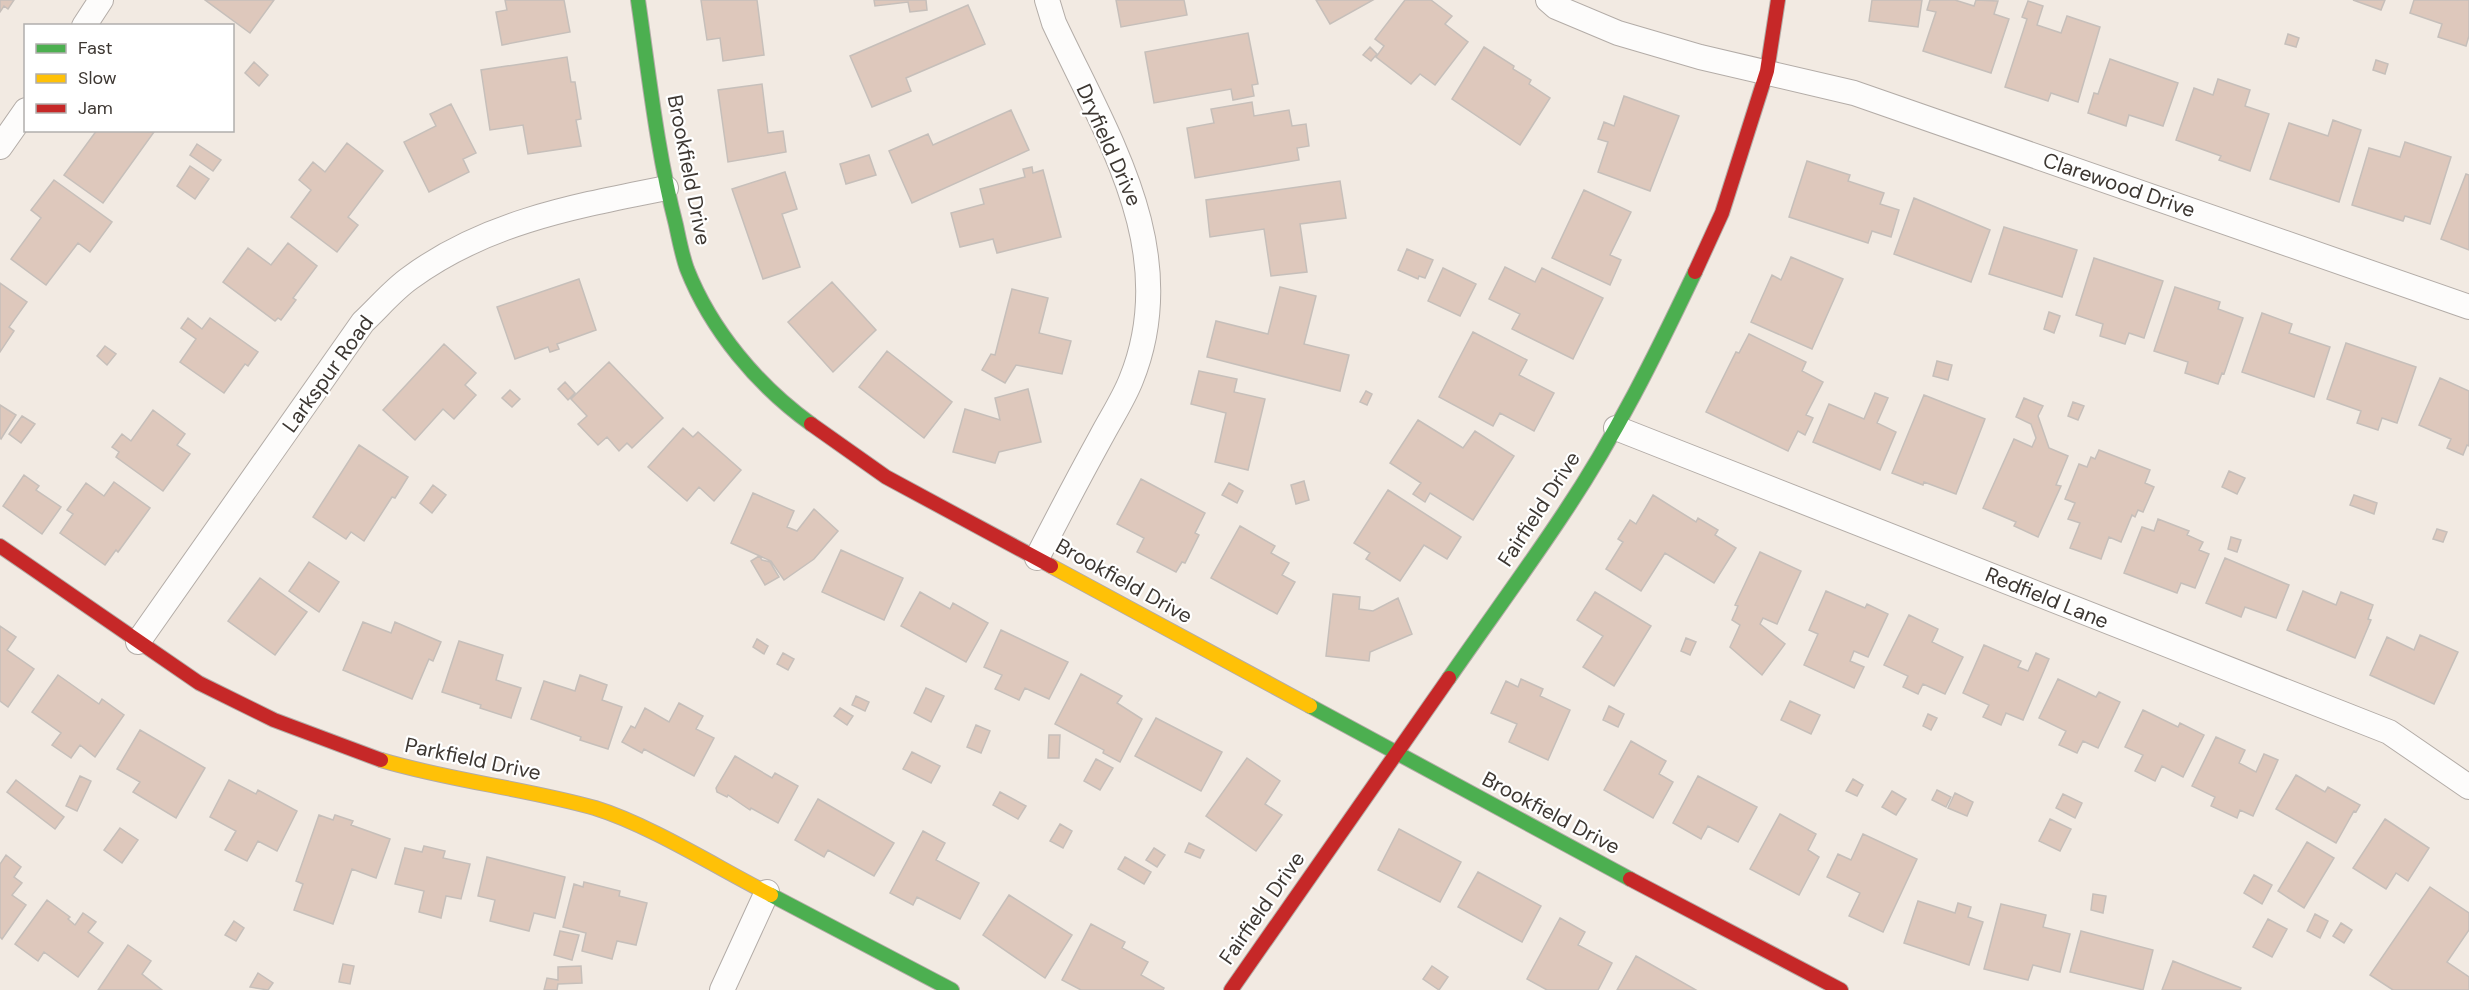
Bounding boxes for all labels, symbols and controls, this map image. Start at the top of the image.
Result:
legend [24,24,234,132]
text: Fast [78,36,113,60]
text: Slow [78,66,117,90]
street label: Dryfield Drive [1070,80,1148,211]
street label: Brookfield Drive [661,93,717,248]
text: Jam [78,96,113,120]
street label: Clarewood Drive [2039,146,2199,224]
street label: Larkspur Road [276,310,380,438]
street label: Fairfield Drive [1491,446,1587,572]
street label: Brookfield Drive [1051,532,1198,630]
street label: Redfield Lane [1981,561,2113,635]
street label: Parkfield Drive [402,731,544,787]
street label: Brookfield Drive [1477,765,1625,861]
street label: Fairfield Drive [1213,846,1311,970]

